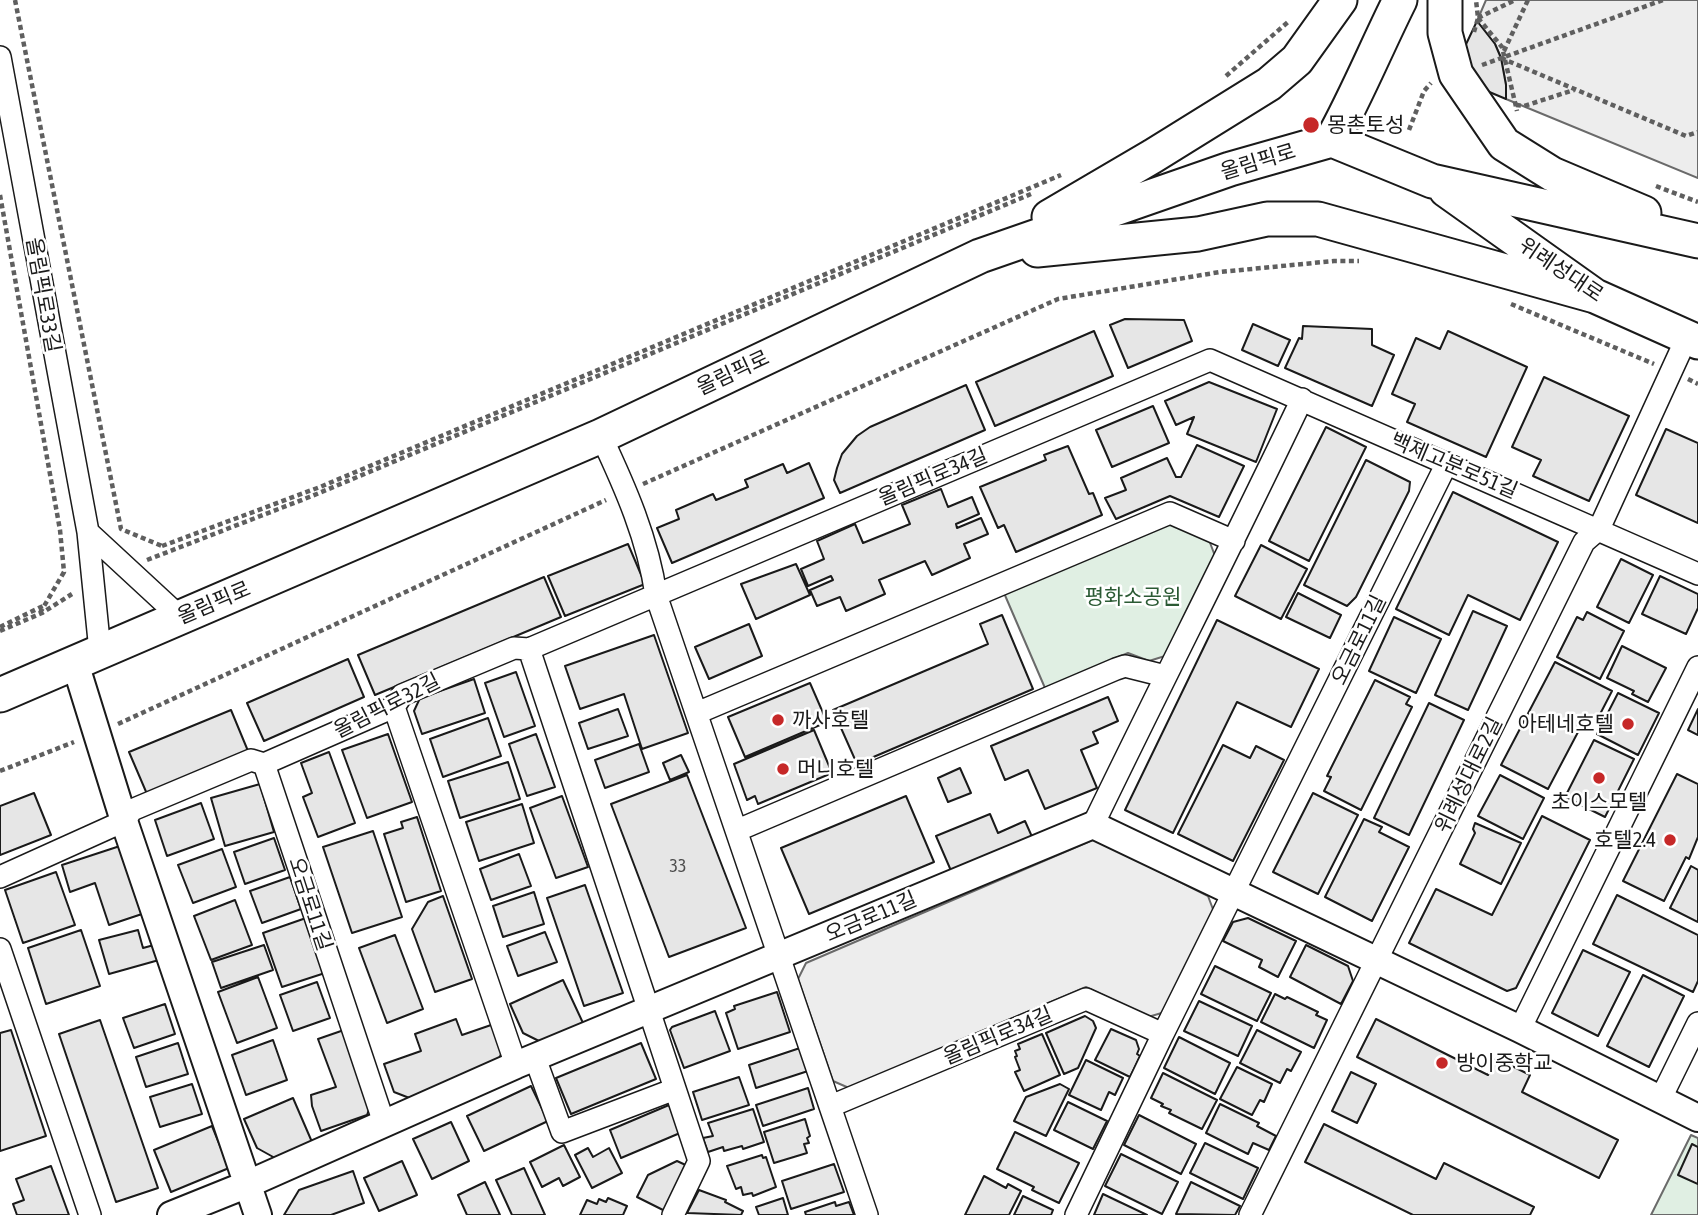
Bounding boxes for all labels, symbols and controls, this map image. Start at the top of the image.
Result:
place label: 몽촌토성 [1327,112,1404,138]
marker: 몽촌토성 [1301,115,1321,135]
street label: 올림픽로 [1217,139,1299,185]
street label: 위례성대로 [1514,233,1608,307]
street label: 올림픽로33길 [20,236,66,354]
street label: 올림픽로 [693,345,773,401]
street label: 백제고분로51길 [1387,428,1521,504]
street label: 올림픽로34길 [875,443,991,511]
street label: 올림픽로 [174,576,254,630]
park label: 평화소공원 [1085,584,1181,610]
street label: 오금로11길 [1326,591,1392,689]
street label: 올림픽로32길 [329,668,445,744]
place label: 까사호텔 [792,707,869,733]
place label: 아테네호텔 [1517,711,1614,737]
marker: 까사호텔 [770,712,786,728]
street label: 위례성대로2길 [1430,713,1508,837]
marker: 아테네호텔 [1620,716,1636,732]
place label: 머니호텔 [797,756,874,782]
marker: 머니호텔 [775,761,791,777]
marker: 초이스모텔 [1591,770,1607,786]
place label: 초이스모텔 [1551,789,1647,815]
place label: 호텔2.4 [1594,827,1656,853]
marker: 호텔2.4 [1662,832,1678,848]
street label: 오금로11길 [283,854,337,954]
house number: 33 [670,855,686,877]
street label: 오금로11길 [821,886,921,948]
street label: 올림픽로34길 [940,1002,1056,1070]
place label: 방이중학교 [1456,1050,1553,1076]
marker: 방이중학교 [1434,1055,1450,1071]

